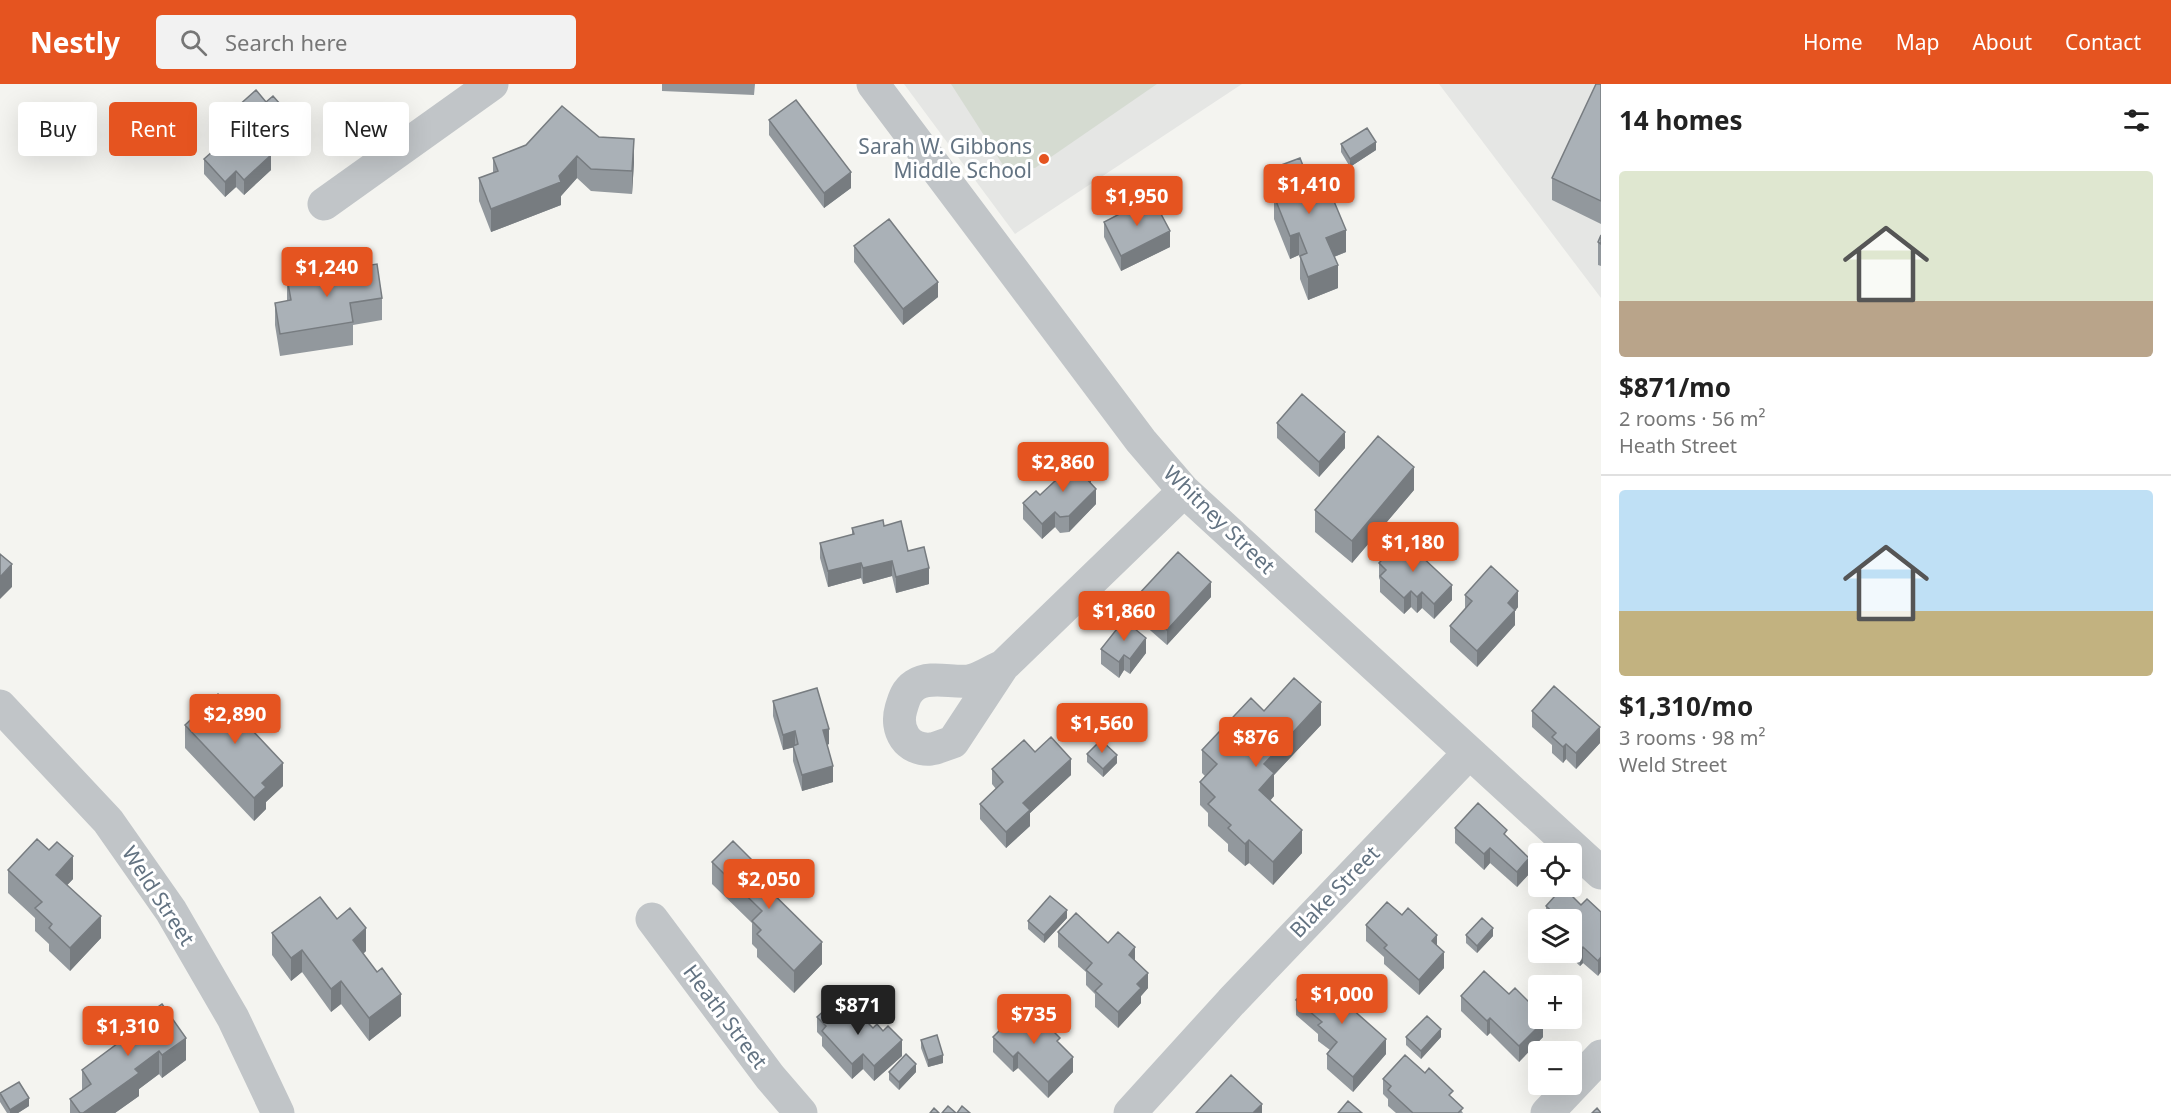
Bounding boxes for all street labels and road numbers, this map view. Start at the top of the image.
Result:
street label: Whitney Street [1158,459,1282,580]
street label: Blake Street [1283,839,1386,943]
street label: Weld Street [116,840,202,951]
street label: Heath Street [677,959,774,1075]

